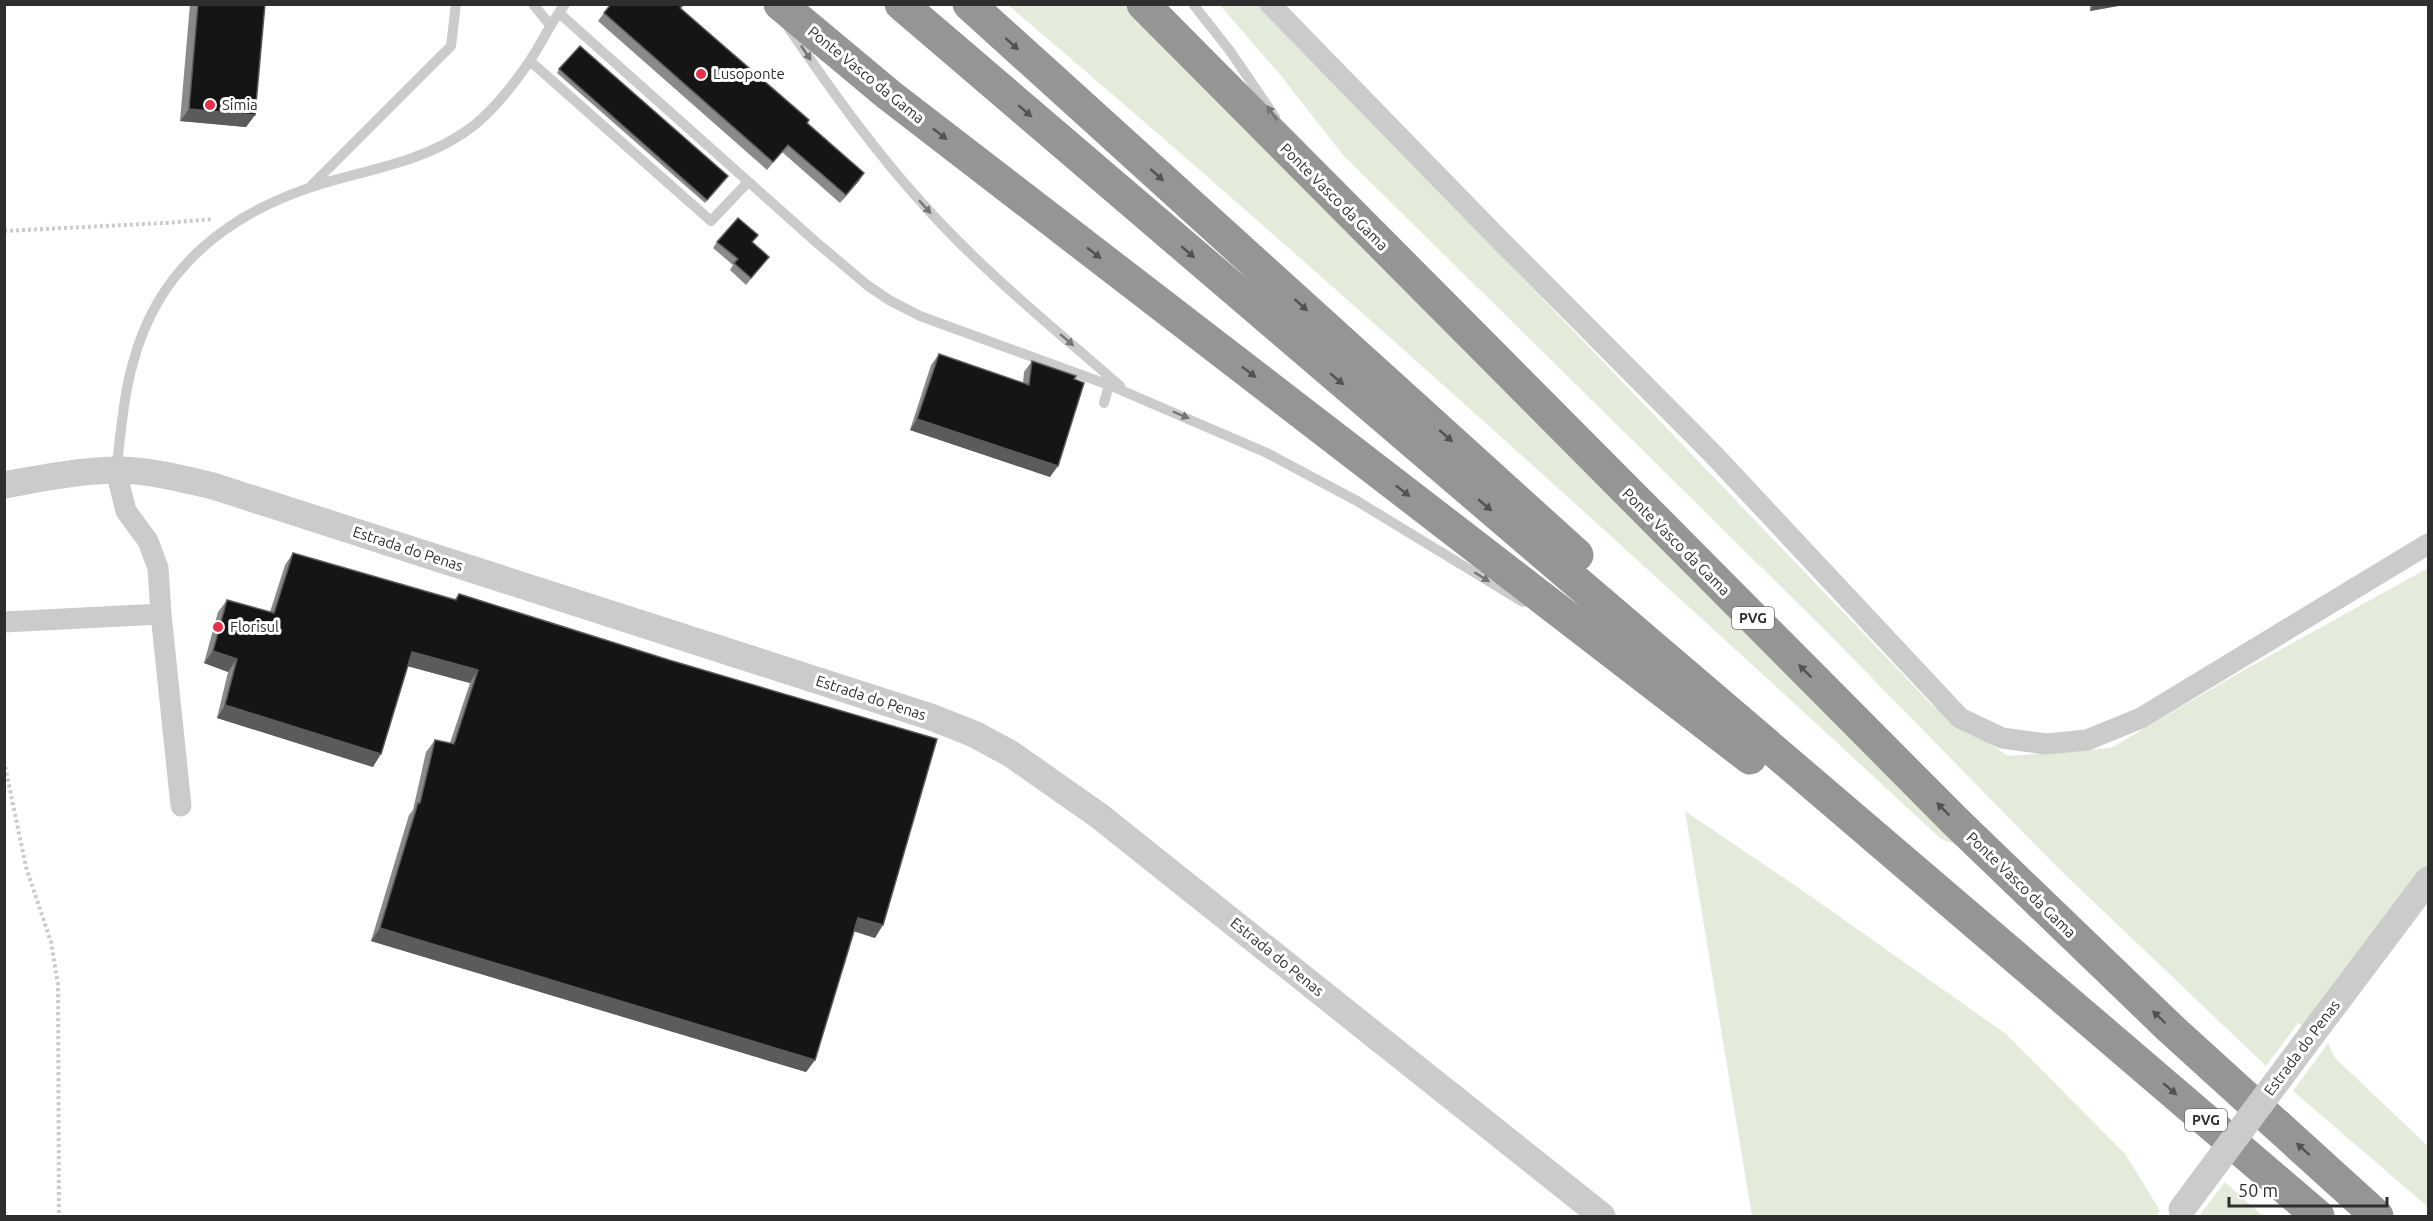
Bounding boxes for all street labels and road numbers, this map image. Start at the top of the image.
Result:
street label: Ponte Vasco da Gama [805,23,928,127]
street label: Ponte Vasco da Gama [1277,140,1391,254]
street label: Ponte Vasco da Gama [1619,485,1733,599]
street label: Estrada do Penas [351,523,465,574]
road number: PVG [1732,607,1774,629]
street label: Estrada do Penas [814,672,928,723]
street label: Ponte Vasco da Gama [1963,828,2079,941]
street label: Estrada do Penas [1227,914,1327,999]
street label: Estrada do Penas [2260,997,2343,1099]
road number: PVG [2185,1109,2227,1131]

